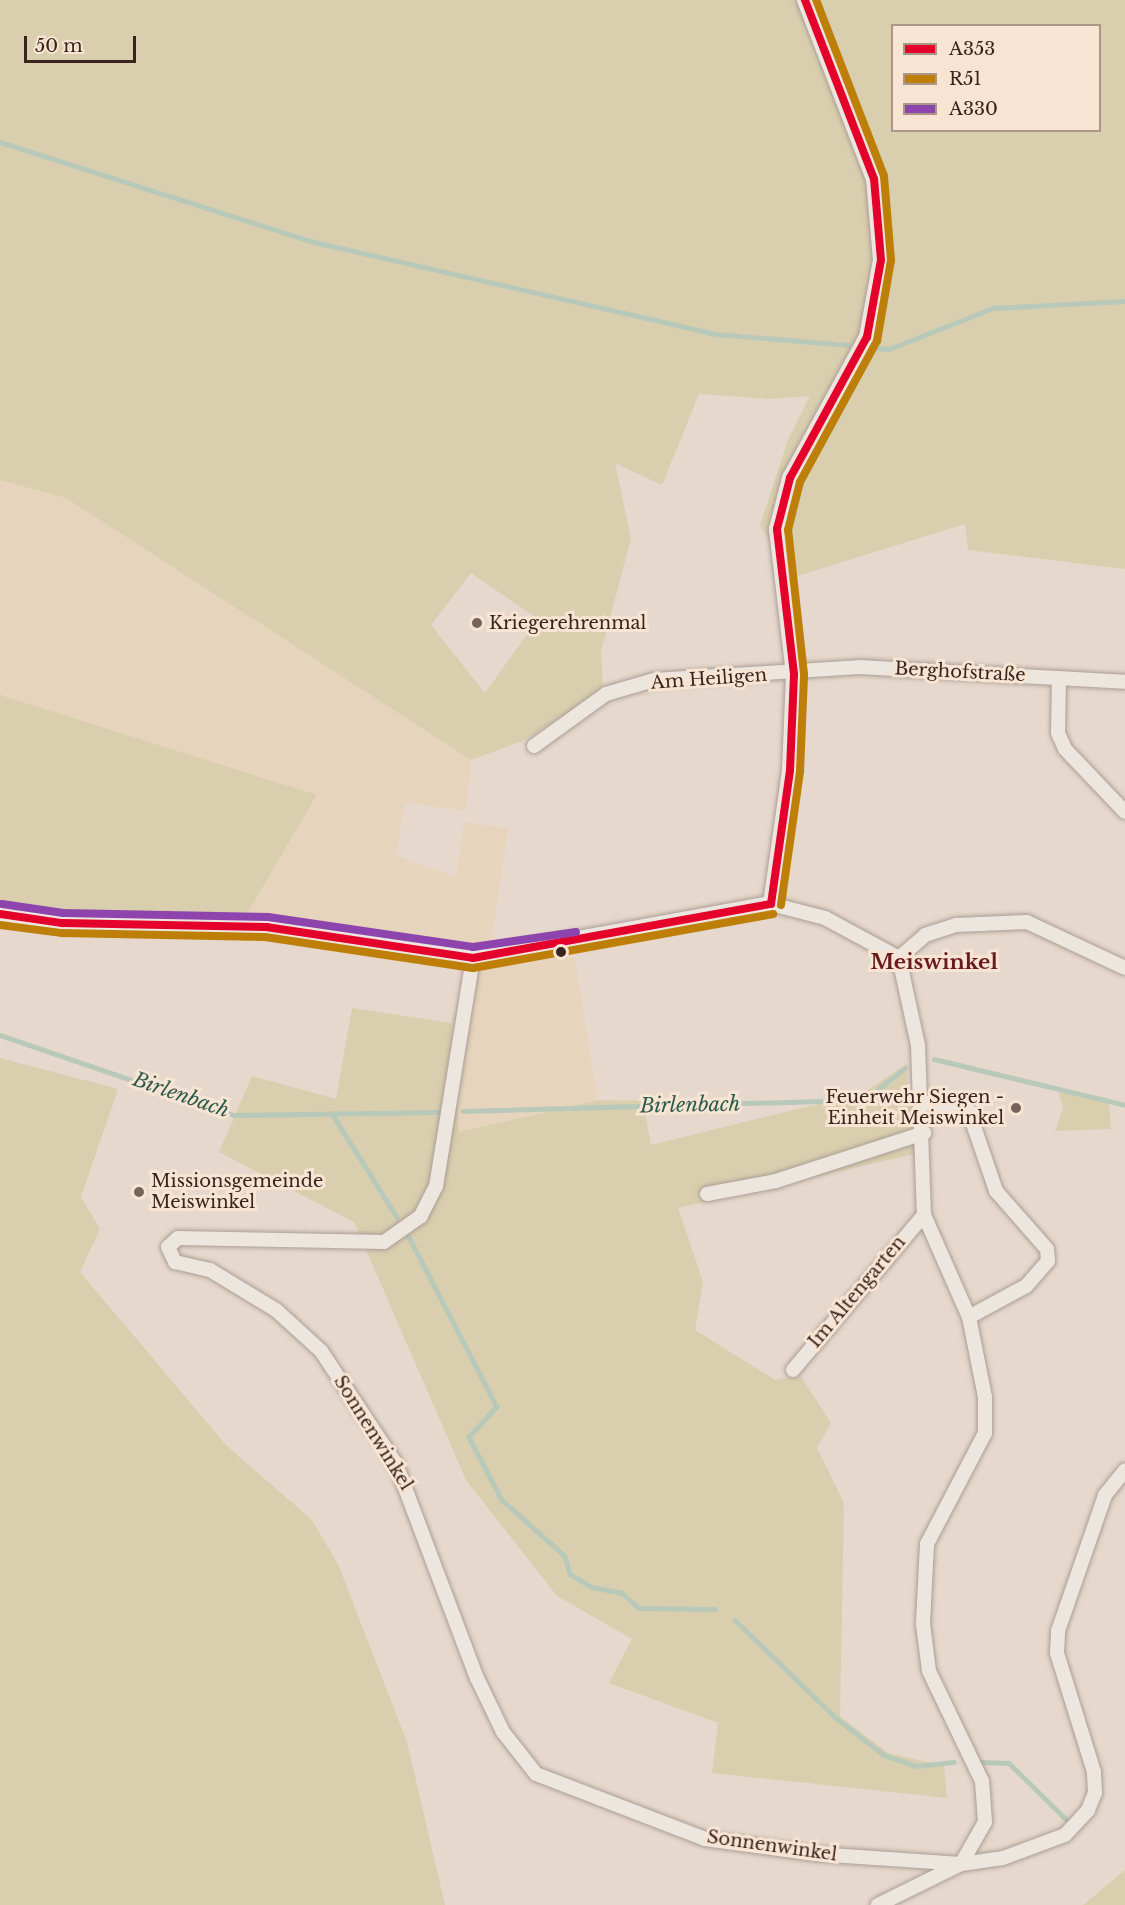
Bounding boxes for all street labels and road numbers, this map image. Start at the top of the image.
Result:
street label: Berghofstraße [894,658,1026,686]
street label: Am Heiligen [650,664,768,694]
street label: Im Altengarten [804,1231,910,1353]
street label: Sonnenwinkel [329,1372,417,1494]
street label: Sonnenwinkel [706,1826,838,1866]

